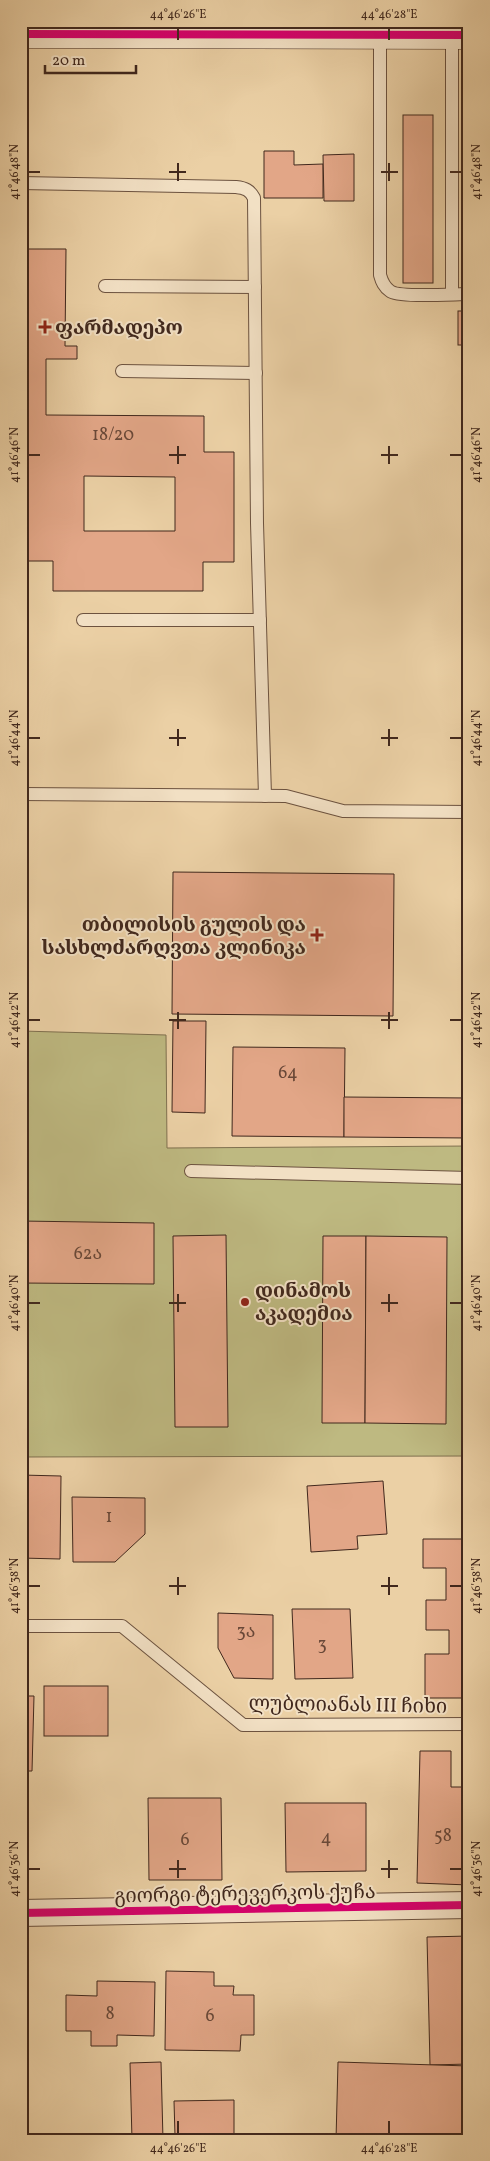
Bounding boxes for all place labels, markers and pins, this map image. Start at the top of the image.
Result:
place label: ფარმადეპო [55,315,183,343]
marker: ფარმადეპო [39,321,51,333]
place label: თბილისის გულის და სასხლძარღვთა კლინიკა [42,912,306,963]
marker: თბილისის გულის და სასხლძარღვთა კლინიკა [310,928,324,942]
place label: დინამოს აკადემია [255,1278,353,1329]
marker: დინამოს აკადემია [239,1296,251,1308]

